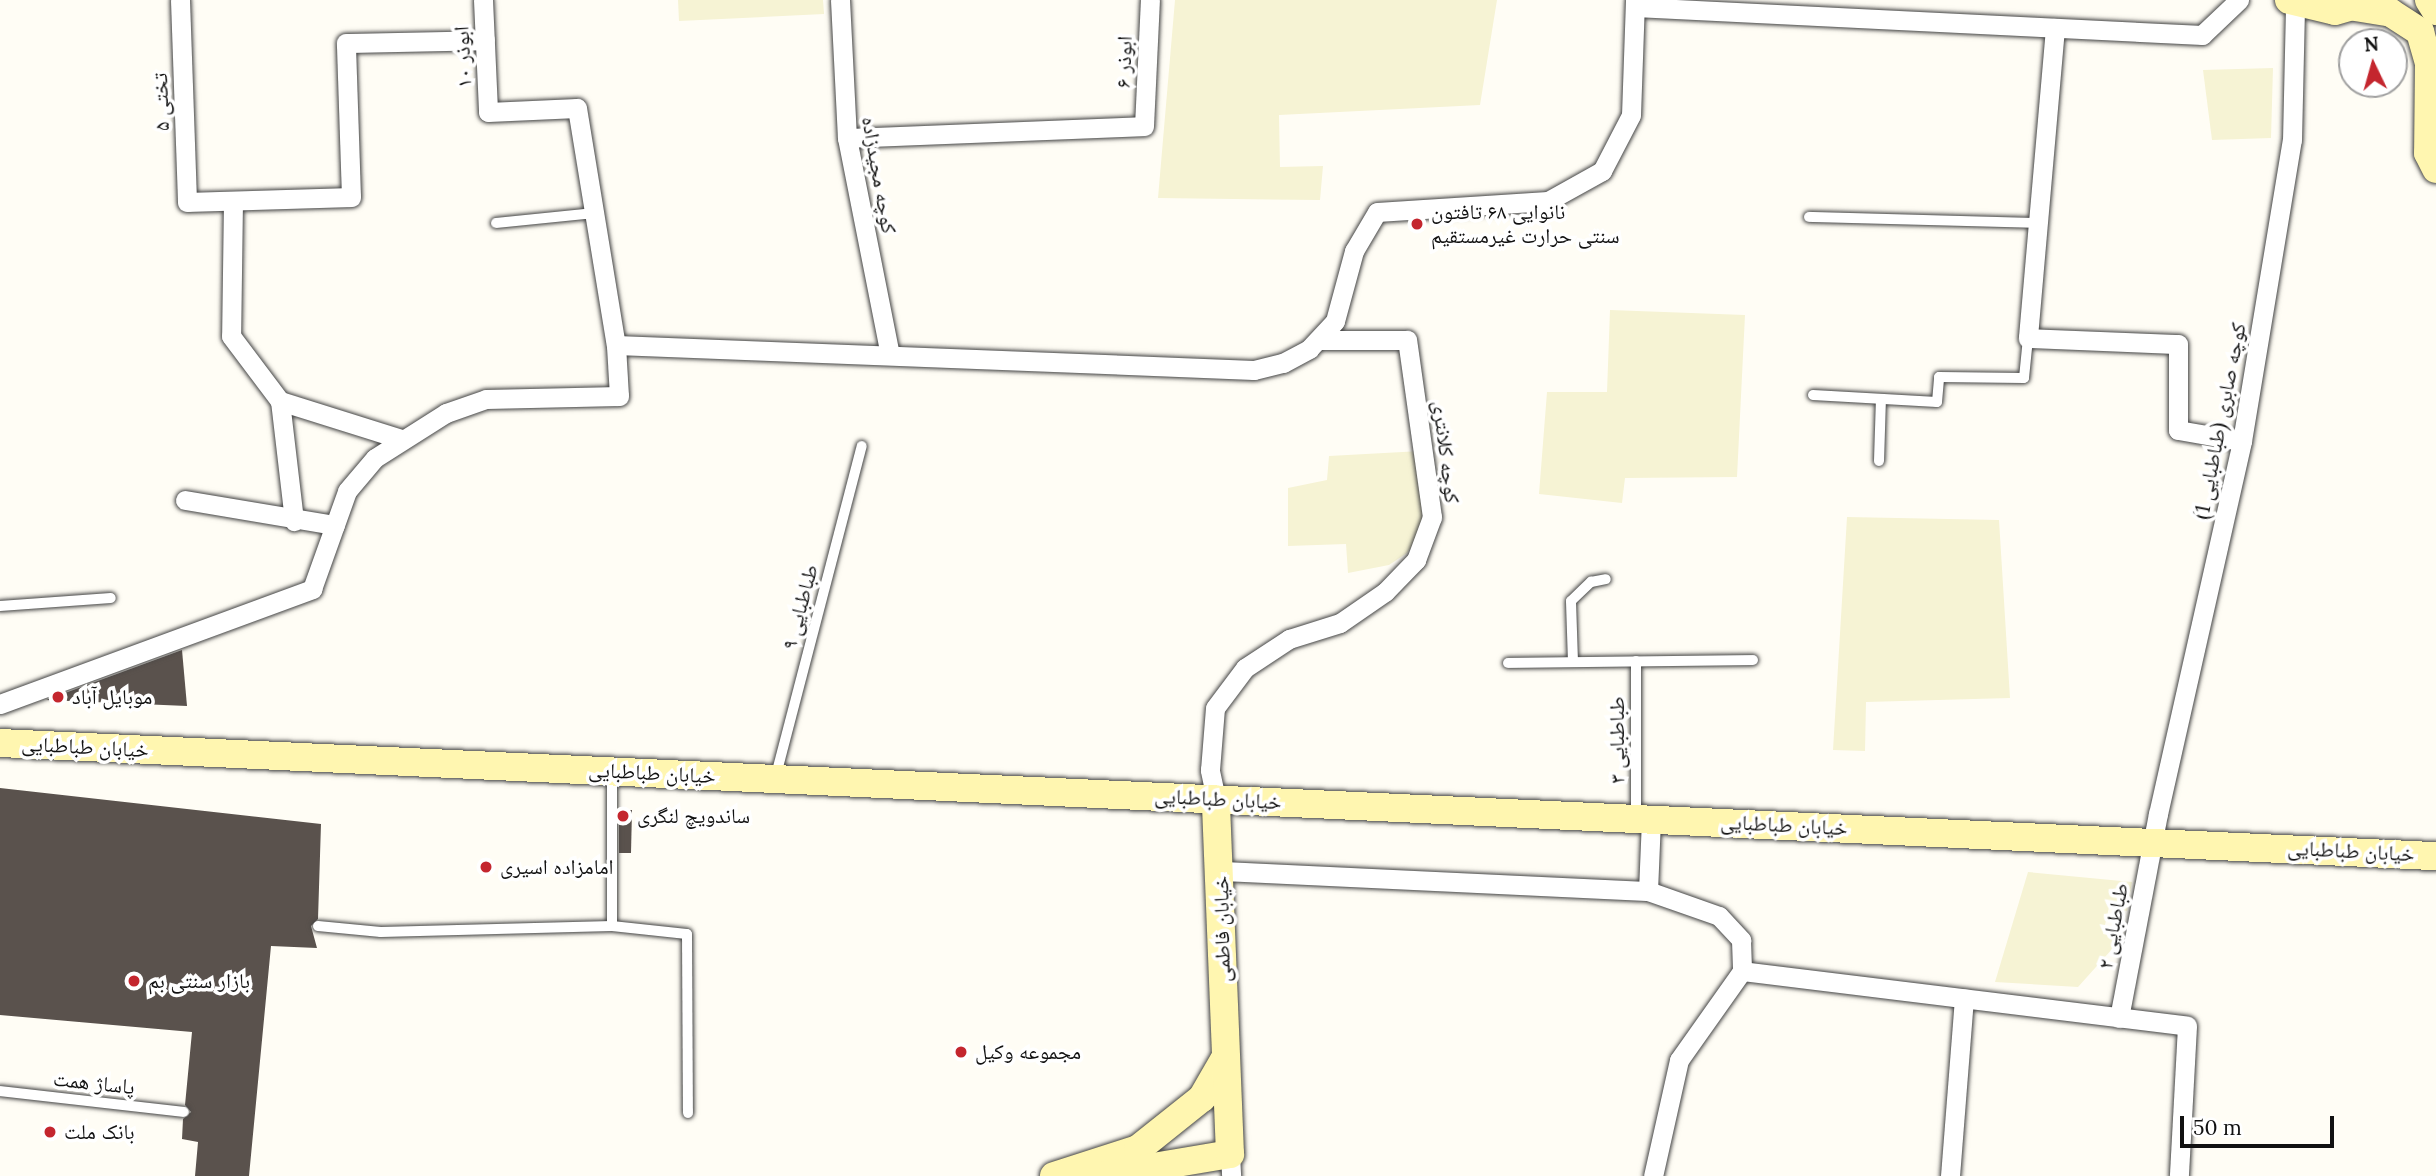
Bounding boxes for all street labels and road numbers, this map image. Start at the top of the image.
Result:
street label: ابوذر ۱۰ [449,25,477,89]
street label: ابوذر ۶ [1110,35,1138,89]
street label: تختی ۵ [147,73,175,131]
street label: کوچه مجیدزاده [856,115,902,235]
street label: کوچه صابری (طباطبایی 1) [2189,321,2251,521]
street label: کوچه کلانتری [1427,399,1465,505]
street label: طباطبایی ۹ [777,562,823,652]
street label: طباطبایی ۳ [1604,696,1630,784]
street label: خیابان طباطبایی [21,731,149,763]
street label: خیابان طباطبایی [588,757,716,789]
street label: خیابان طباطبایی [1154,783,1282,815]
street label: خیابان طباطبایی [1720,809,1848,841]
street label: خیابان طباطبایی [2287,835,2415,867]
street label: خیابان فاطمی [1208,876,1236,982]
street label: طباطبایی ۲ [2092,881,2134,971]
street label: پاساژ همت [52,1066,136,1100]

